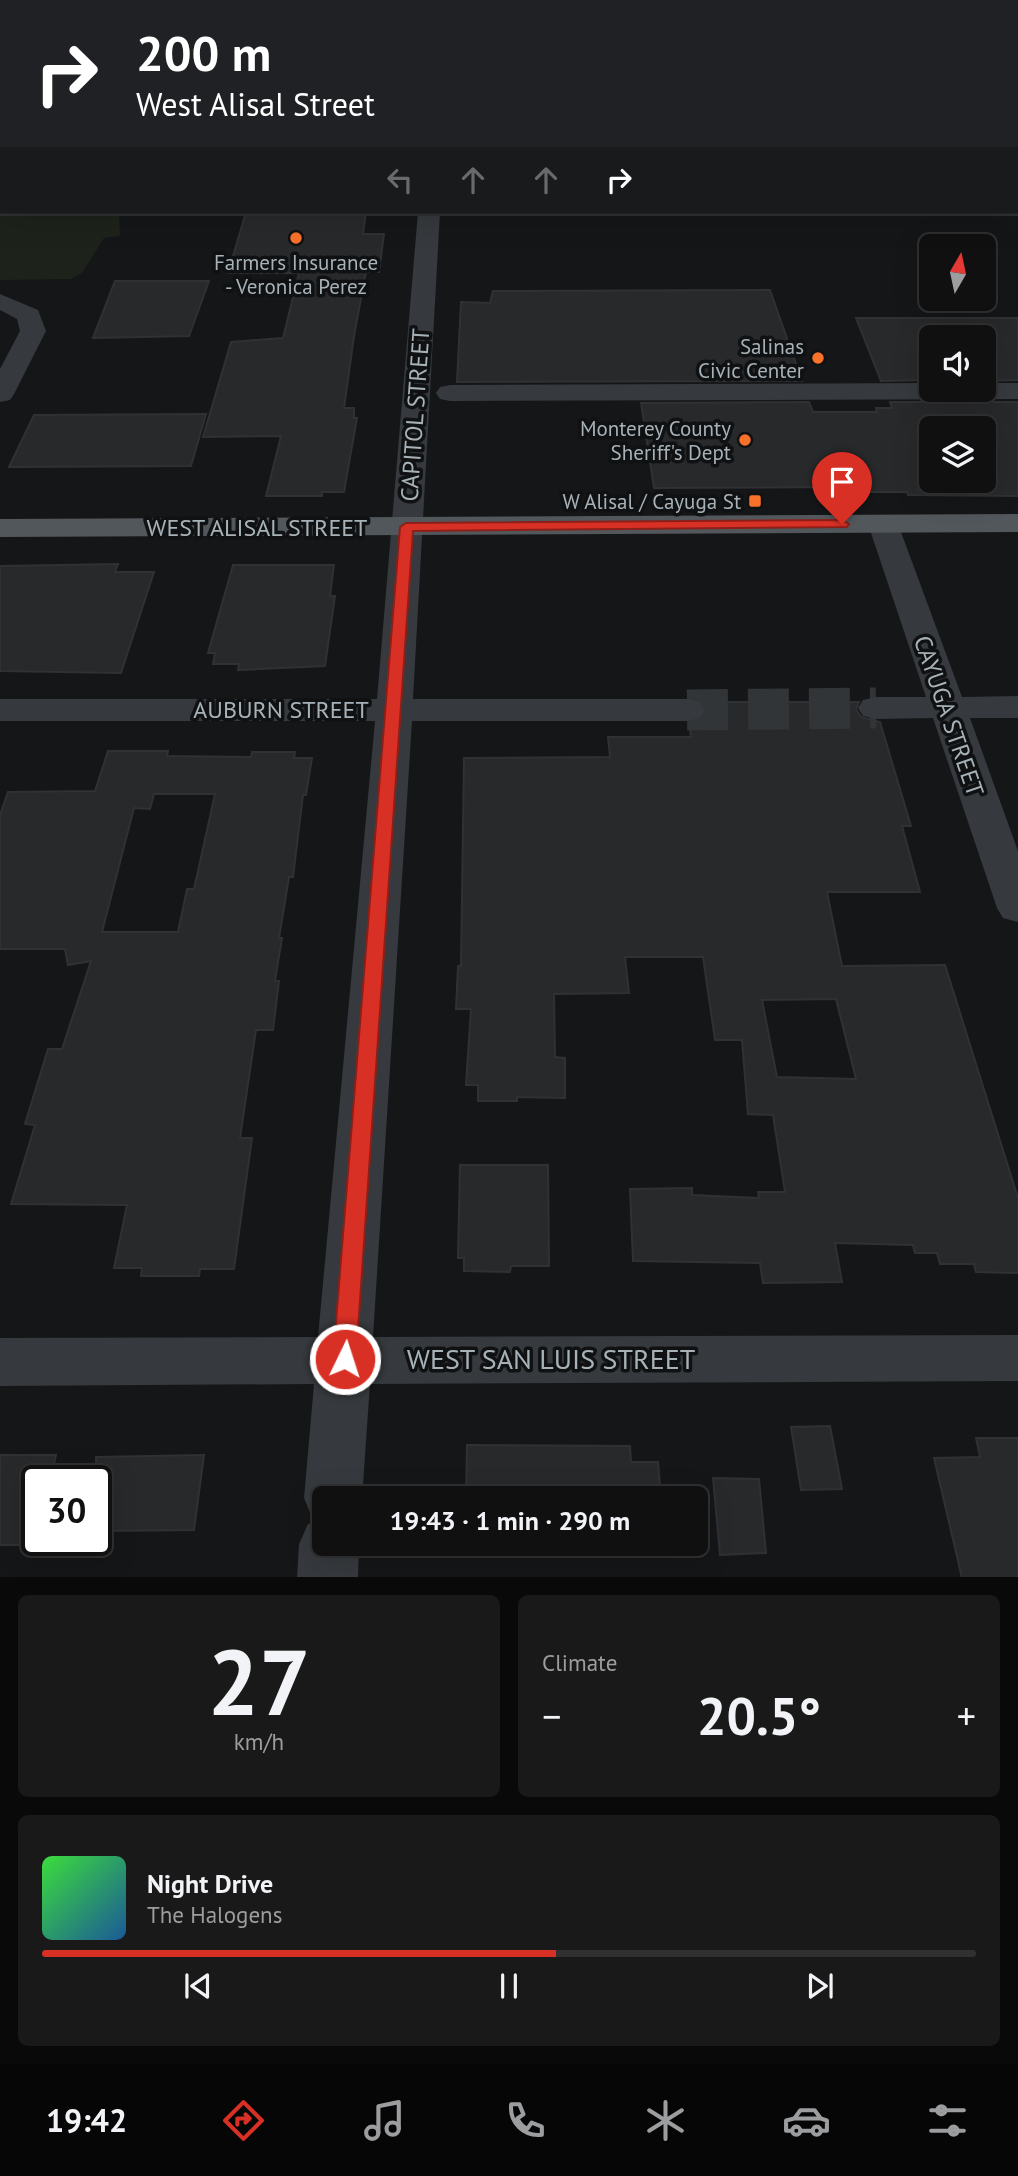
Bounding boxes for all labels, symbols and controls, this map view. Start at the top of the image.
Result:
text: 200 m [136,21,271,85]
icon: right [21,28,112,119]
text: West Alisal Street [136,83,375,125]
icon: left [381,161,419,199]
icon: ahead [454,161,492,199]
icon: ahead [527,161,565,199]
icon: right [600,161,638,199]
marker: Farmers Insurance - Veronica Perez [288,230,304,246]
north arrow [919,234,996,312]
map controls [919,234,996,493]
place label: Farmers Insurance - Veronica Perez [214,249,378,300]
button: sound [919,325,996,402]
street label: CAPITOL STREET [393,327,437,503]
place label: Salinas Civic Center [698,333,804,384]
marker: Salinas Civic Center [810,350,826,366]
place label: Monterey County Sheriff's Dept [580,415,731,466]
button: layers [919,416,996,493]
marker: Monterey County Sheriff's Dept [737,432,753,448]
pin [812,452,872,524]
icon: arrive [823,463,861,501]
place label: W Alisal / Cayuga St [562,488,741,515]
marker: W Alisal / Cayuga St [747,493,763,509]
street label: WEST ALISAL STREET [147,512,367,543]
street label: CAYUGA STREET [907,632,991,800]
street label: AUBURN STREET [193,694,369,725]
position arrow [308,1322,382,1396]
street label: WEST SAN LUIS STREET [407,1340,696,1377]
speed limit sign: 30 [21,1465,112,1556]
text: 19:43 · 1 min · 290 m [390,1504,630,1537]
text: 27 [207,1622,311,1740]
text: Climate [542,1648,617,1677]
text: 20.5° [697,1682,821,1749]
text: − [542,1691,561,1740]
text: + [957,1691,976,1740]
text: km/h [234,1727,284,1756]
text: Night Drive [147,1867,273,1900]
text: The Halogens [147,1900,282,1929]
icon: previous [179,1967,217,2005]
icon: pause [490,1967,528,2005]
icon: next [801,1967,839,2005]
icon: directions [219,2096,268,2145]
icon: music [360,2096,409,2145]
icon: phone [501,2096,550,2145]
icon: climate [641,2096,690,2145]
icon: car [782,2096,831,2145]
icon: filters [923,2096,972,2145]
text: 19:42 [46,2099,127,2141]

